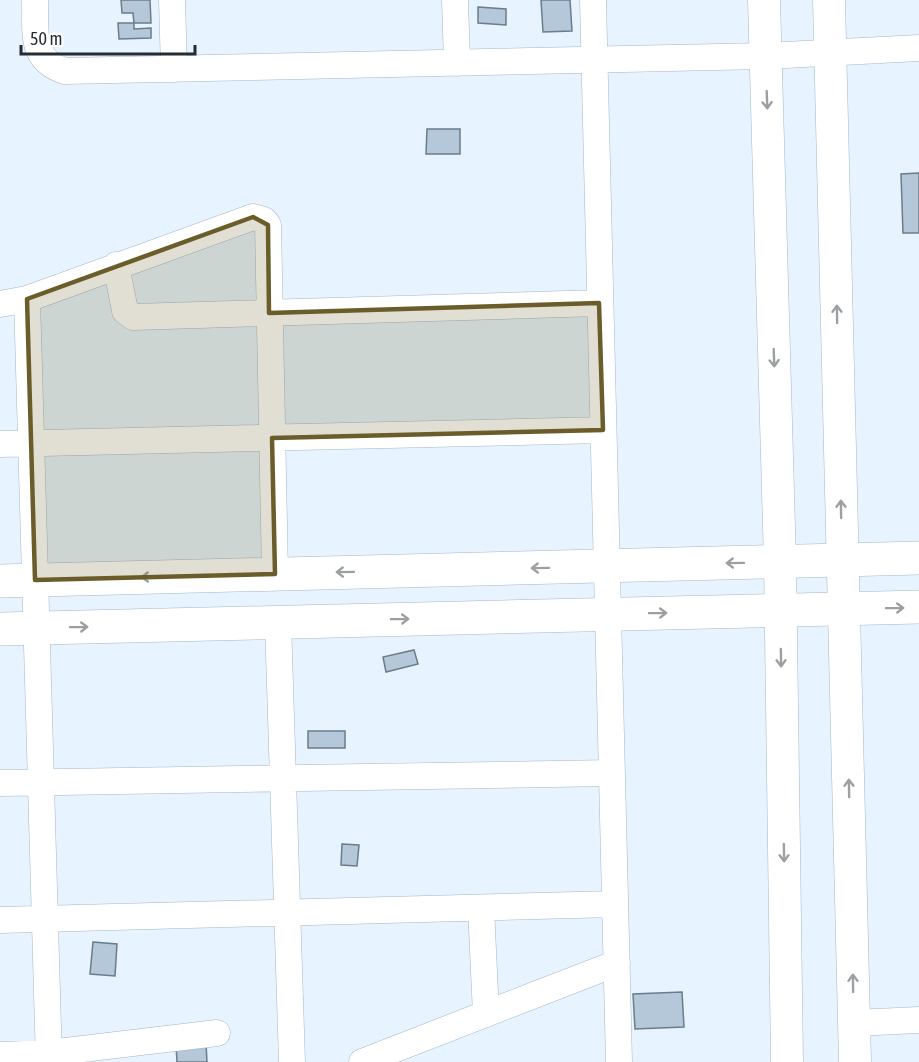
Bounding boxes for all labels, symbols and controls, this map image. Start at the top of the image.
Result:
scale bar [21,18,195,56]
text: 50 m [30,28,62,49]
one-way arrow [761,90,773,110]
one-way arrow [831,304,843,324]
one-way arrow [769,348,780,368]
one-way arrow [836,499,847,519]
one-way arrow [725,557,745,569]
one-way arrow [530,562,550,574]
one-way arrow [335,567,355,578]
one-way arrow [140,571,160,583]
one-way arrow [885,602,905,614]
one-way arrow [648,608,668,619]
one-way arrow [390,613,410,625]
one-way arrow [69,621,89,633]
one-way arrow [776,648,787,668]
one-way arrow [843,778,854,798]
one-way arrow [778,843,790,863]
one-way arrow [847,973,859,993]

